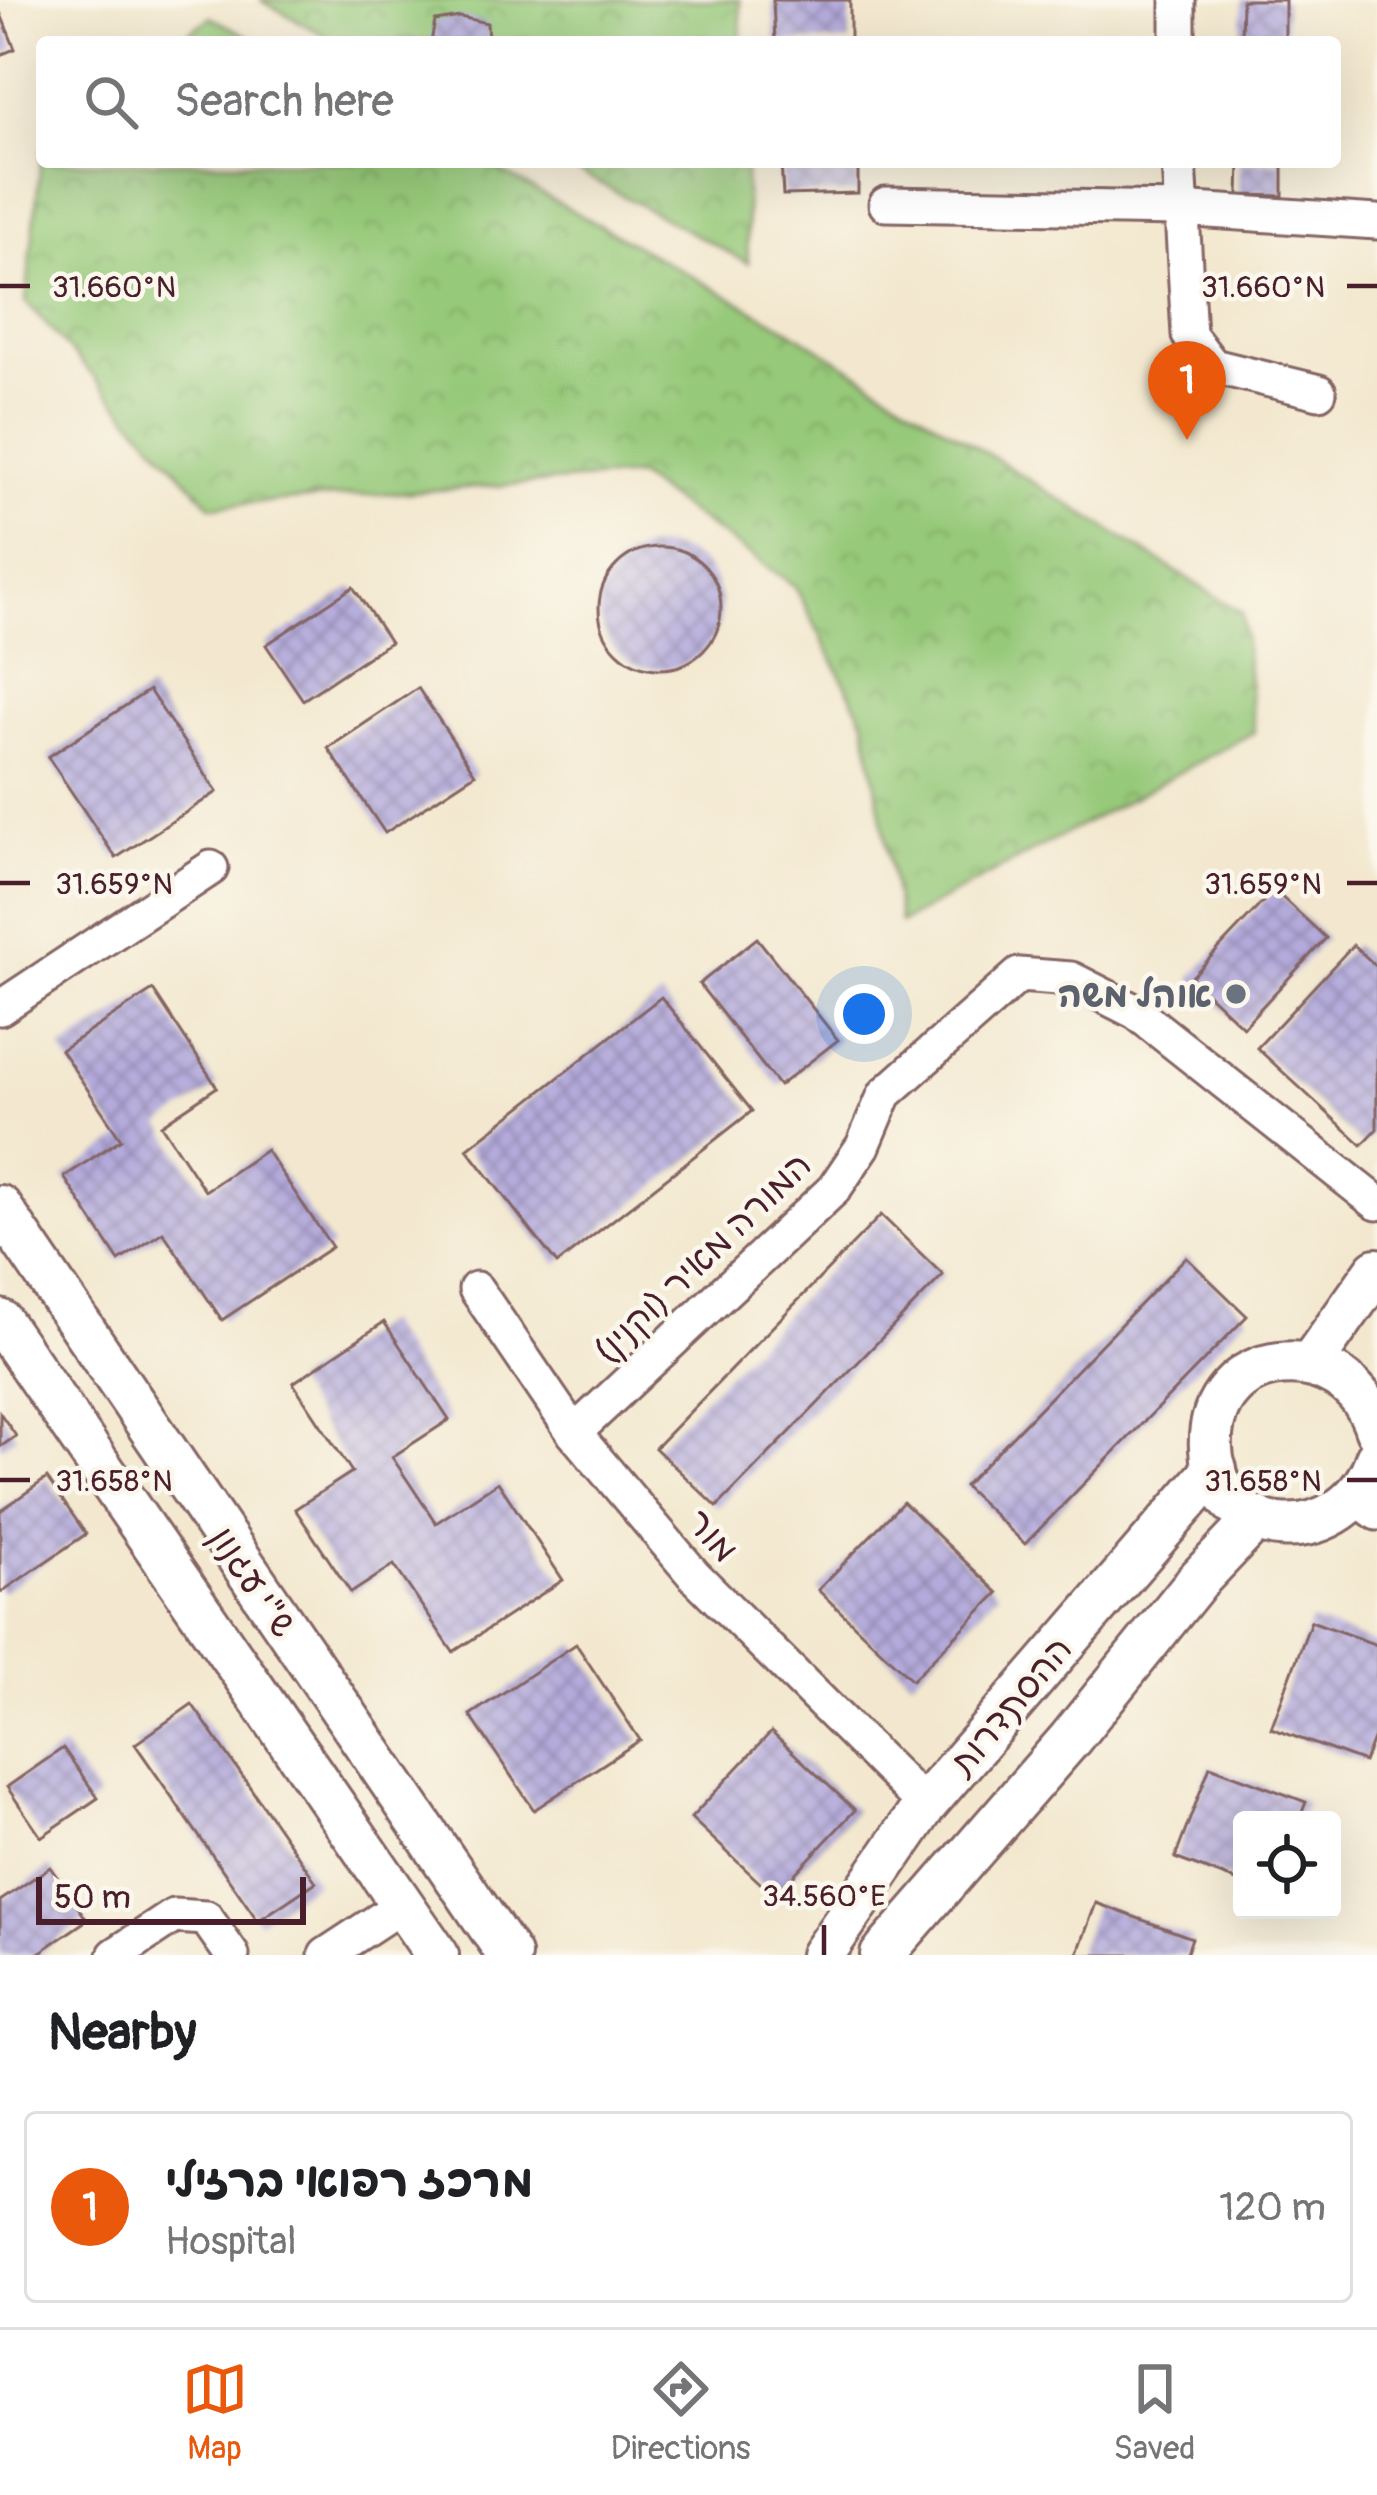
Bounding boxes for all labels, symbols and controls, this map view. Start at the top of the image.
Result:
search box [36,36,1341,168]
icon: search [78,69,144,135]
text: Search here [174,74,394,130]
text: 31.660°N [52,269,176,306]
text: 31.660°N [1201,269,1325,306]
pin: 1 [1148,341,1226,440]
text: 31.659°N [55,866,173,903]
text: 31.659°N [1204,866,1322,903]
place label: אוהל משה [1058,973,1212,1018]
marker: אוהל משה [1223,981,1249,1007]
your location [834,984,894,1044]
street label: המורה מאיר (וקנין) [585,1143,821,1373]
text: 31.658°N [55,1463,173,1500]
text: 31.658°N [1204,1463,1322,1500]
street label: מור [676,1500,747,1572]
street label: ש"י עגנון [199,1518,306,1646]
street label: ההסתדרות [939,1627,1082,1786]
map controls [1233,1811,1341,1919]
button: locate [1233,1811,1341,1919]
scale bar [36,1871,306,1924]
text: 50 m [54,1877,131,1918]
text: 34.560°E [762,1878,886,1915]
text: Nearby [48,2001,196,2065]
text: מרכז רפואי ברזילי [165,2154,534,2210]
text: 1 [82,2183,98,2232]
text: 120 m [1219,2183,1326,2232]
text: Hospital [165,2217,297,2266]
tab: Map [182,2356,248,2469]
tab: Directions [611,2356,751,2469]
tab: Saved [1114,2356,1195,2469]

